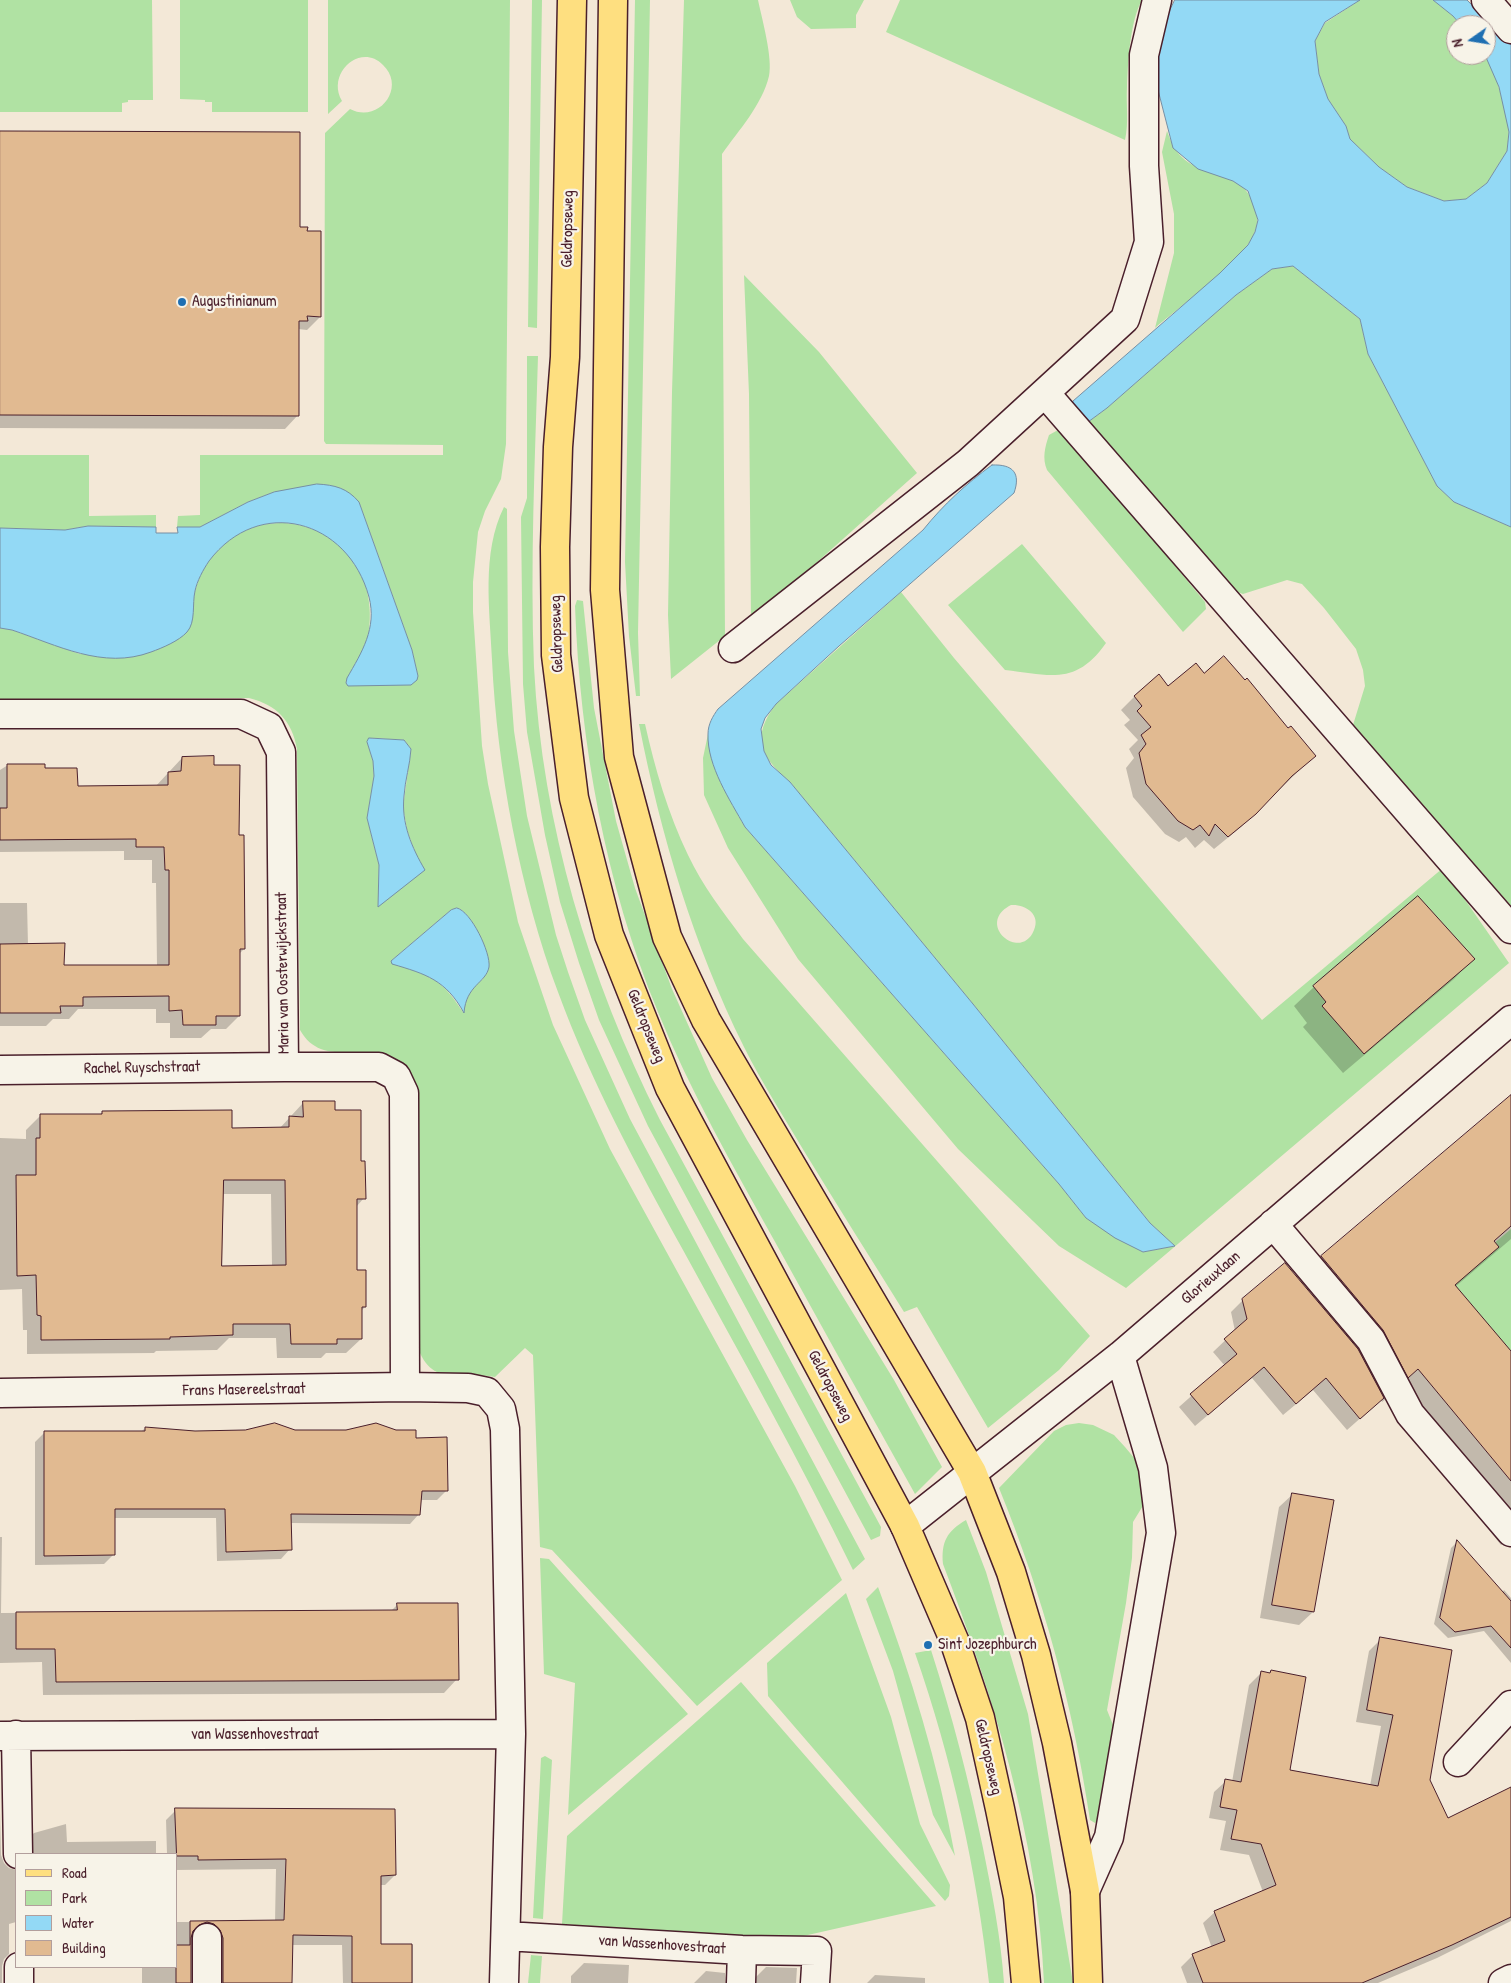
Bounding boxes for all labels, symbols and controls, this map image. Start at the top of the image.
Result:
north arrow [1446,15,1496,65]
text: N [1447,38,1467,49]
street label: Geldropseweg [558,190,578,268]
place label: Augustinianum [192,292,277,312]
marker: Augustinianum [176,296,188,308]
street label: Geldropseweg [546,595,568,673]
street label: Maria van Oosterwijckstraat [272,892,294,1054]
street label: Geldropseweg [623,987,669,1065]
street label: Rachel Ruyschstraat [84,1057,200,1079]
street label: Glorieuxlaan [1177,1247,1245,1309]
street label: Geldropseweg [803,1347,857,1425]
street label: Frans Masereelstraat [182,1379,306,1401]
place label: Sint Jozephburch [938,1635,1037,1655]
marker: Sint Jozephburch [922,1639,934,1651]
street label: Geldropseweg [970,1717,1006,1797]
street label: van Wassenhovestraat [191,1725,319,1745]
legend [15,1853,178,1968]
text: Road [62,1862,87,1883]
text: Park [62,1887,87,1908]
text: Water [62,1912,94,1933]
street label: van Wassenhovestraat [598,1931,726,1959]
text: Building [62,1937,106,1958]

